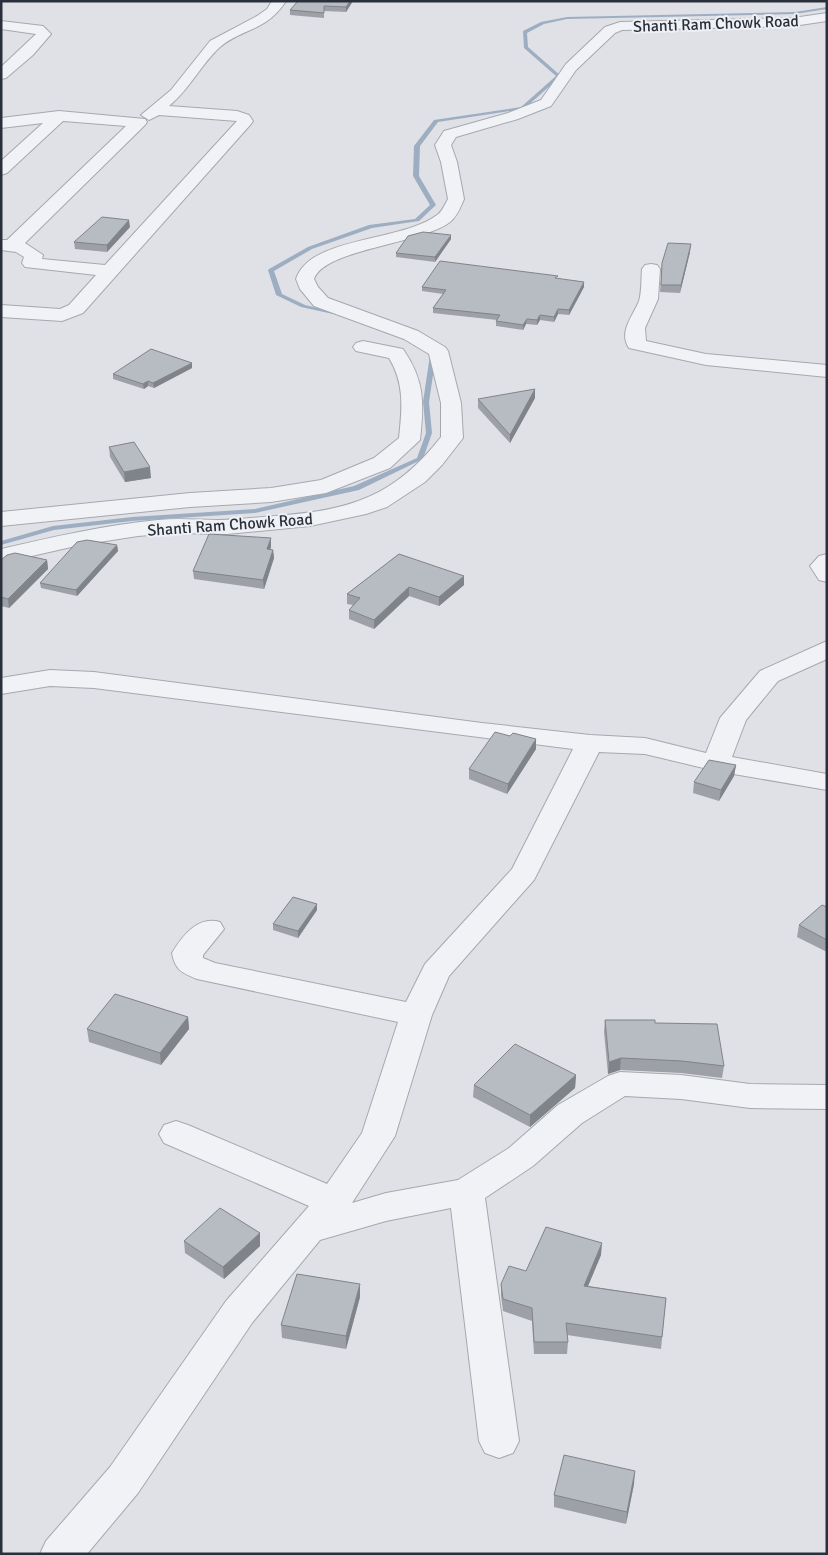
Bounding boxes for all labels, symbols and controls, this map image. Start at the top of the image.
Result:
street label: Shanti Ram Chowk Road [633,11,799,37]
street label: Shanti Ram Chowk Road [147,509,313,541]

